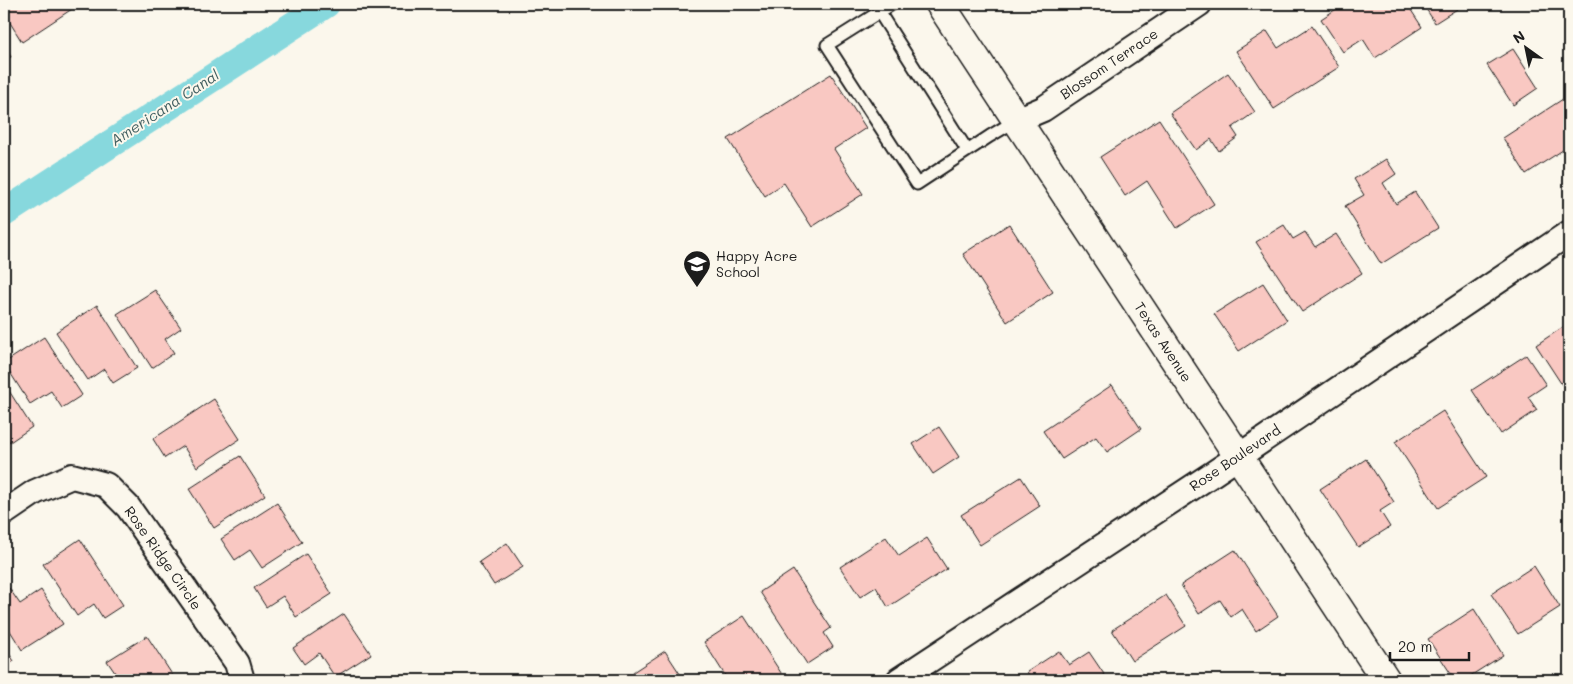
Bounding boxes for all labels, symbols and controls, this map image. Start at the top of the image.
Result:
north arrow [1500,22,1550,72]
street label: Blossom Terrace [1056,24,1161,103]
text: N [1509,26,1528,48]
water label: Americana Canal [106,64,223,150]
place label: Happy Acre School [716,246,797,281]
school or university icon: Happy Acre School [682,249,712,288]
street label: Texas Avenue [1130,298,1196,386]
street label: Rose Boulevard [1185,420,1284,495]
street label: Rose Ridge Circle [121,502,206,613]
scale bar [1390,629,1469,661]
text: 20 m [1398,636,1432,656]

